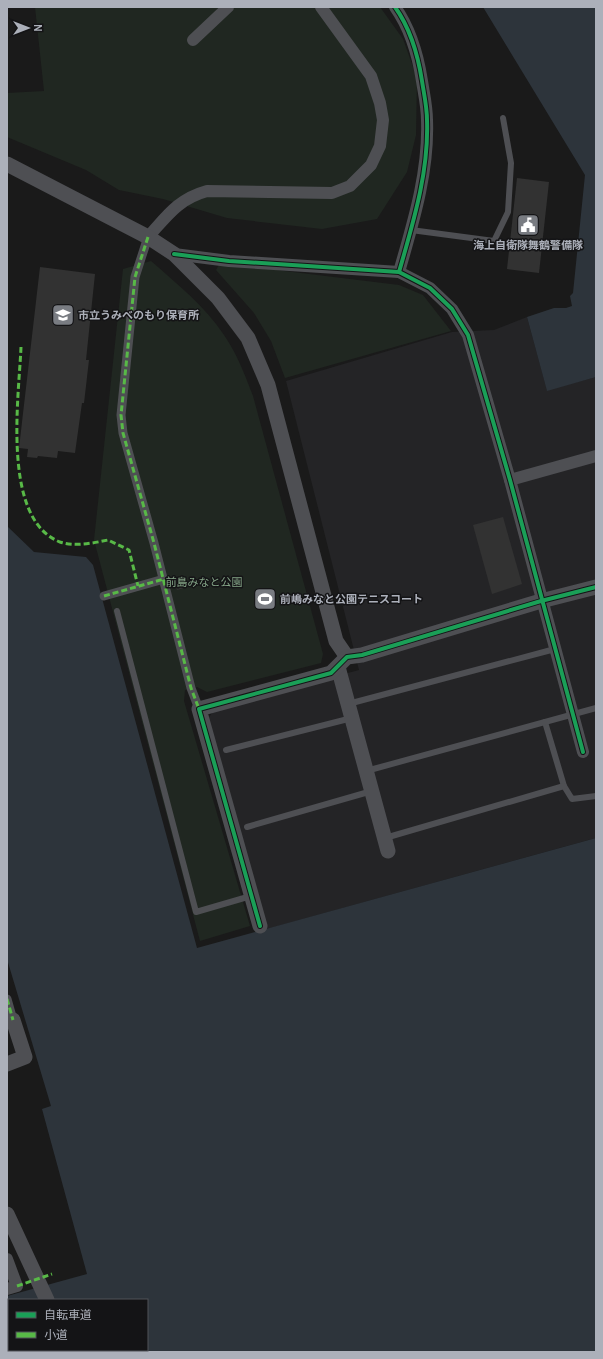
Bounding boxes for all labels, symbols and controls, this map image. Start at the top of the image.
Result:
north arrow [8,8,48,48]
text: N [31,24,44,32]
public building icon: 海上自衛隊舞鶴警備隊 [515,212,541,238]
place label: 海上自衛隊舞鶴警備隊 [473,239,583,252]
school or university icon: 市立うみべのもり保育所 [50,302,76,328]
place label: 市立うみべのもり保育所 [78,309,199,322]
park label: 前島みなと公園 [166,576,243,589]
sports icon: 前嶋みなと公園テニスコート [252,586,278,612]
place label: 前嶋みなと公園テニスコート [280,593,423,606]
legend [8,1299,148,1351]
text: 自転車道 [44,1308,92,1322]
text: 小道 [44,1328,68,1342]

